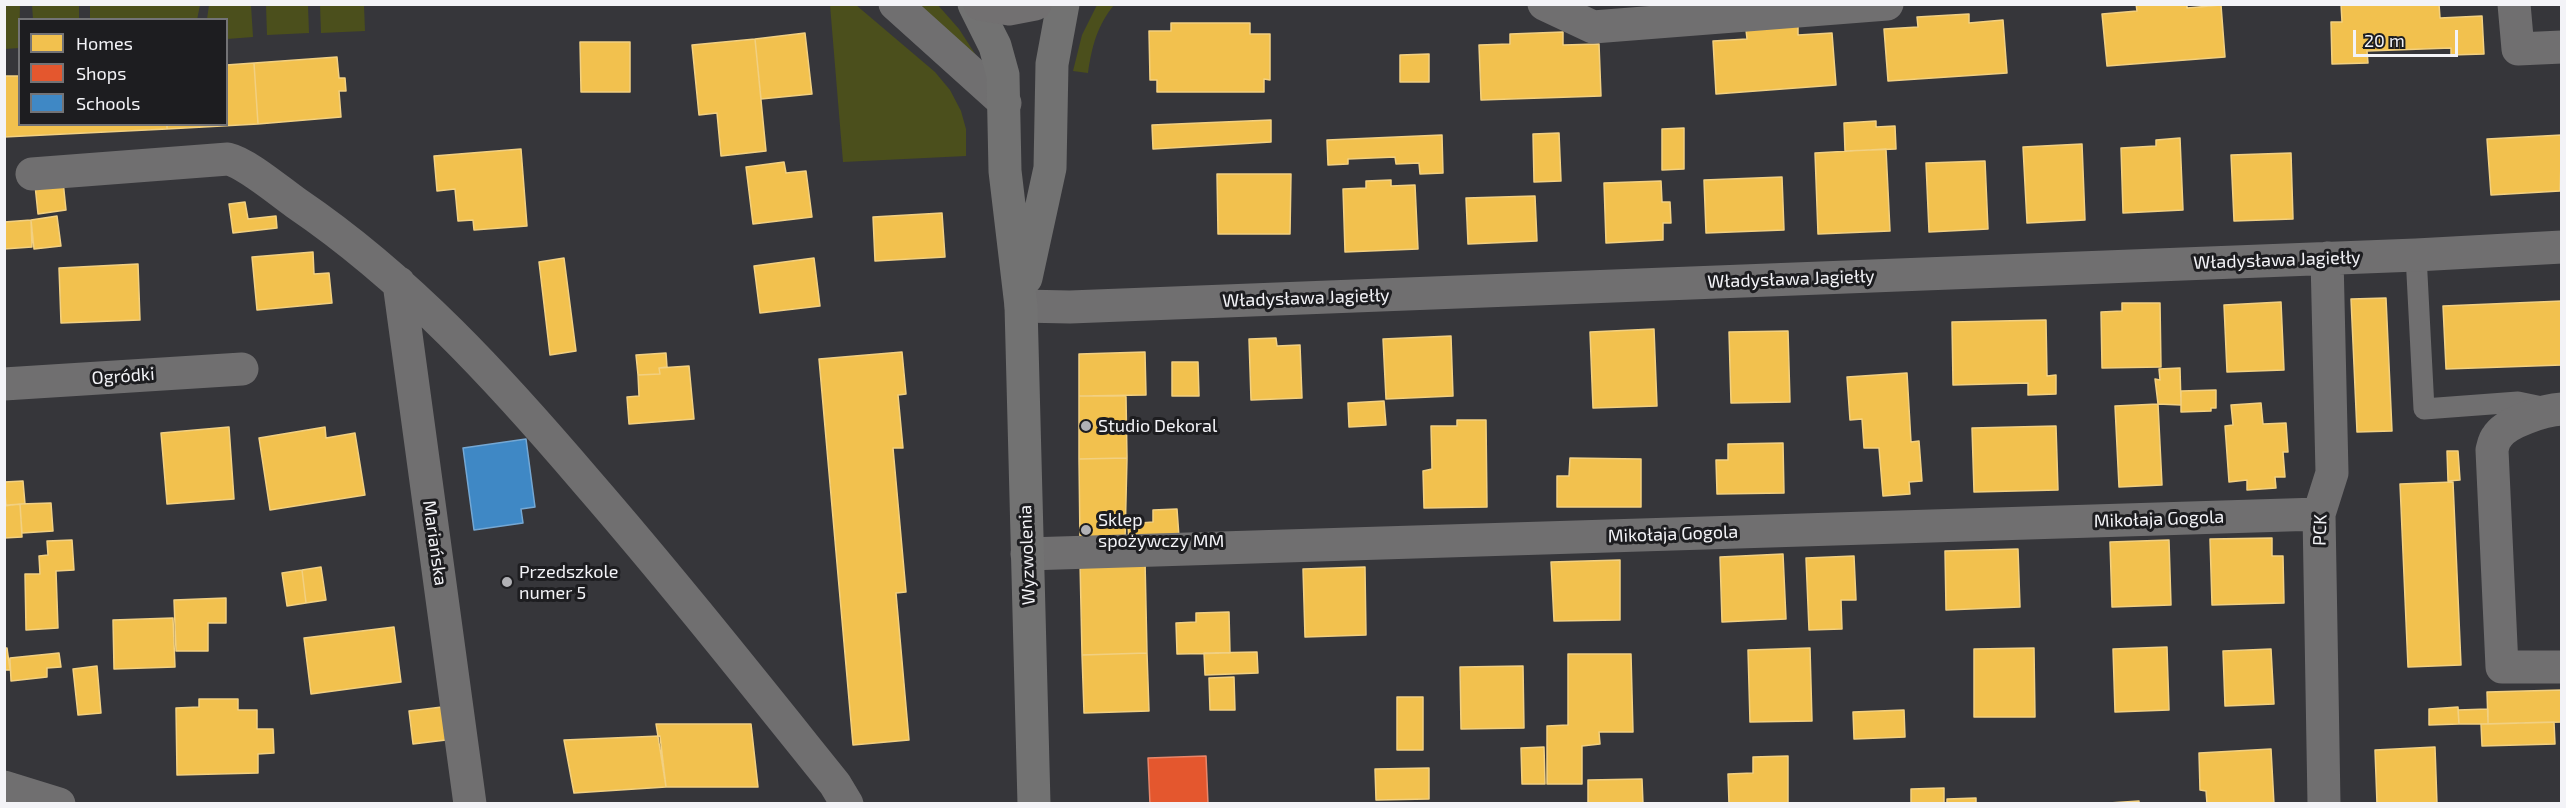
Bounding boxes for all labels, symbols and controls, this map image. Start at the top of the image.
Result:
legend [18,18,228,126]
scale bar [2356,18,2461,56]
text: 20 m [2364,29,2405,51]
text: Homes [76,32,133,54]
text: Shops [76,62,126,84]
text: Schools [76,92,140,114]
street label: Władysława Jagiełły [2193,246,2361,274]
street label: Władysława Jagiełły [1707,265,1875,293]
street label: Władysława Jagiełły [1222,284,1390,312]
street label: Ogródki [91,363,155,389]
place label: Studio Dekoral [1098,415,1217,437]
marker: Studio Dekoral [1079,419,1093,433]
street label: Mariańska [418,499,452,587]
street label: Wyzwolenia [1014,504,1040,606]
street label: Mikołaja Gogola [2093,506,2225,532]
place label: Sklep spożywczy MM [1098,509,1224,552]
street label: PCK [2309,514,2331,546]
street label: Mikołaja Gogola [1607,521,1739,547]
marker: Sklep spożywczy MM [1079,523,1093,537]
place label: Przedszkole numer 5 [519,561,618,604]
marker: Przedszkole numer 5 [500,575,514,589]

